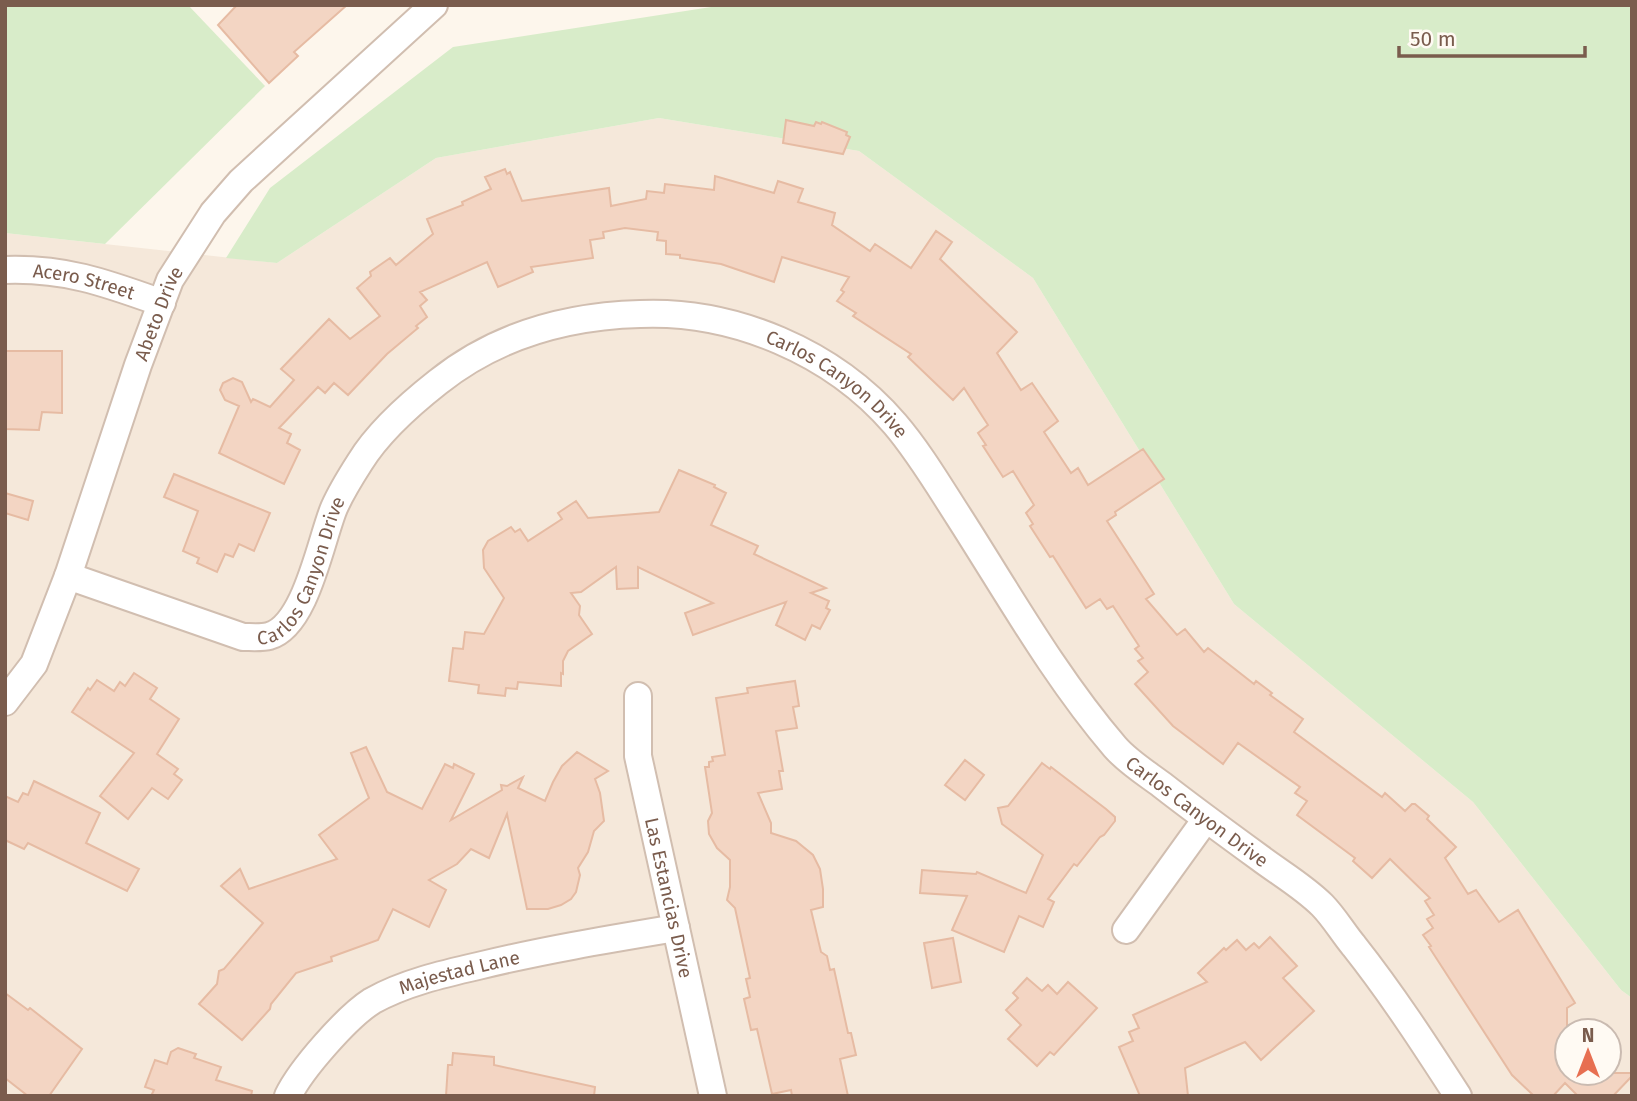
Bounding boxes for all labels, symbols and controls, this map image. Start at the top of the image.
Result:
scale bar [1399,14,1584,58]
text: 50 m [1410,26,1456,52]
street label: Acero Street [32,259,138,305]
street label: Abeto Drive [130,262,188,364]
street label: Carlos Canyon Drive [763,325,913,443]
street label: Carlos Canyon Drive [256,493,350,649]
street label: Carlos Canyon Drive [1121,752,1273,872]
street label: Las Estancias Drive [640,815,698,980]
street label: Majestad Lane [396,946,522,999]
north arrow [1553,1017,1623,1087]
text: N [1582,1024,1594,1047]

